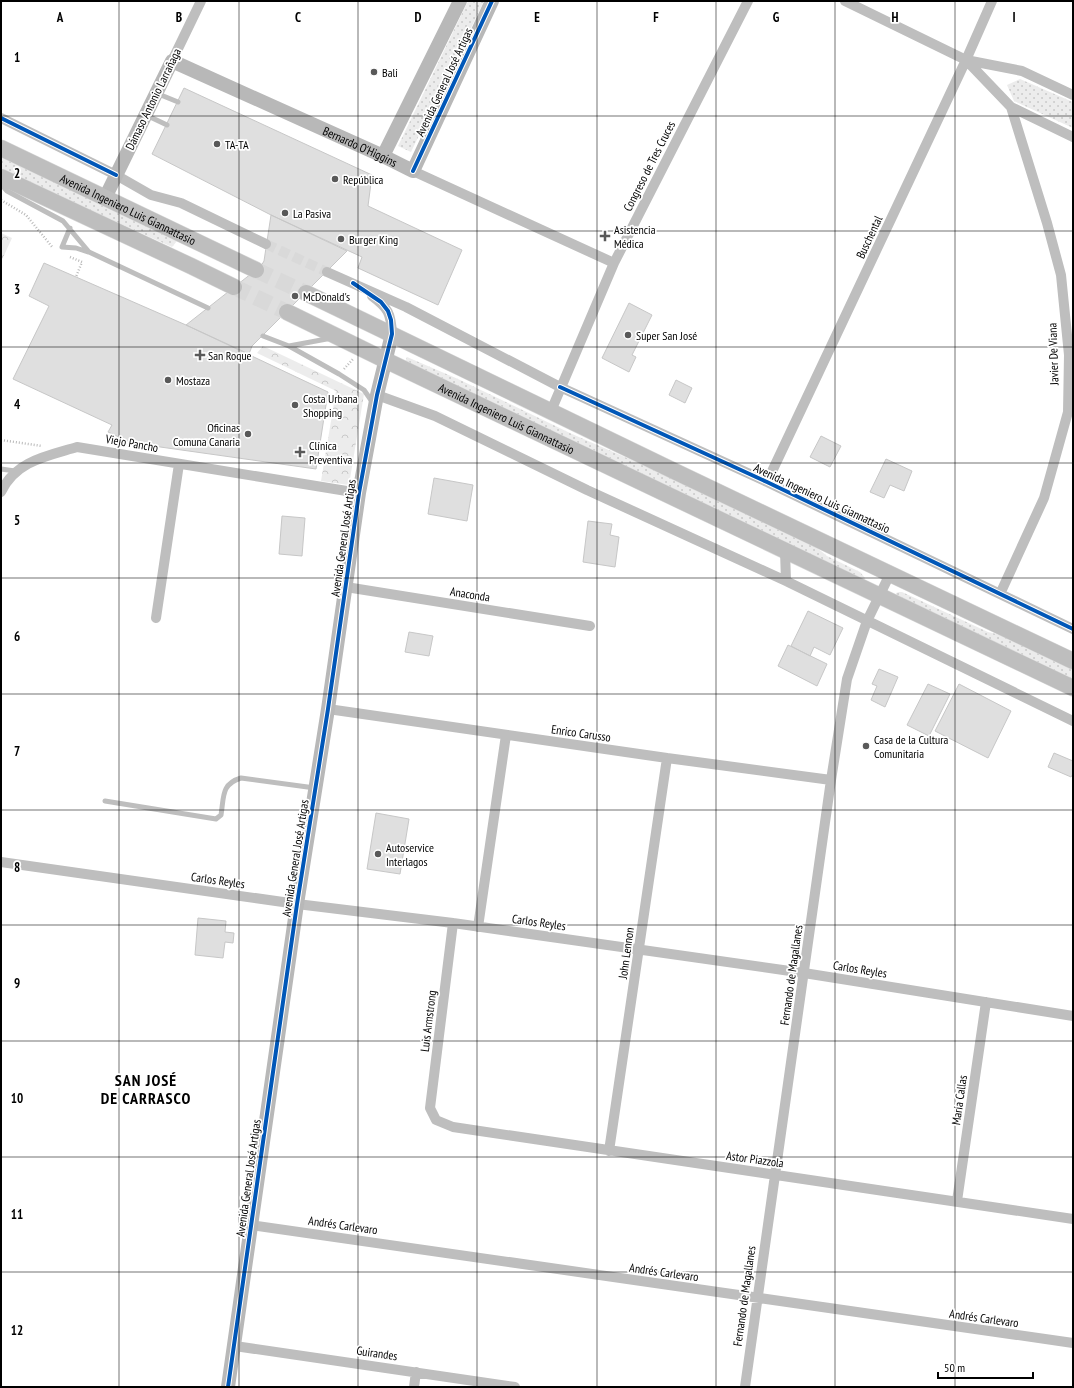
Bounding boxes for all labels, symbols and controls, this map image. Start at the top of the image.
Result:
text: A [56,9,64,26]
text: B [176,9,182,26]
text: C [295,9,301,26]
text: D [415,9,422,26]
text: E [534,9,540,26]
text: F [653,9,659,26]
text: G [773,9,780,26]
text: H [892,9,899,26]
text: I [1012,9,1016,26]
street label: Avenida General José Artigas [412,25,476,139]
street label: Dámaso Antonio Larrañaga [122,46,184,152]
text: 1 [14,49,20,66]
place label: Bali [382,65,398,80]
marker: Bali [369,67,379,77]
street label: Congreso de Tres Cruces [620,118,678,214]
street label: Bernardo O'Higgins [321,123,400,169]
place label: TA-TA [225,137,249,152]
marker: TA-TA [212,139,222,149]
text: 2 [14,165,20,182]
street label: Avenida Ingeniero Luis Giannattasio [58,170,199,248]
place label: República [343,172,384,187]
marker: República [330,174,340,184]
place label: La Pasiva [293,206,331,221]
marker: La Pasiva [280,208,290,218]
street label: Buschental [853,213,886,261]
place label: Asistencia Médica [614,222,656,251]
marker: Asistencia Médica [599,230,611,242]
place label: Burger King [349,232,398,247]
marker: Burger King [336,234,346,244]
text: 3 [14,281,20,298]
place label: McDonald's [303,289,350,304]
marker: McDonald's [290,291,300,301]
street label: Javier De Viana [1044,322,1062,386]
place label: Super San José [636,328,697,343]
marker: Super San José [623,330,633,340]
place label: San Roque [208,348,252,363]
marker: San Roque [195,350,205,360]
place label: Mostaza [176,373,210,388]
marker: Mostaza [163,375,173,385]
street label: Avenida Ingeniero Luis Giannattasio [436,379,577,457]
place label: Costa Urbana Shopping [303,391,358,420]
text: 4 [14,396,21,413]
marker: Costa Urbana Shopping [290,400,300,410]
place label: Oficinas Comuna Canaria [173,420,240,449]
marker: Oficinas Comuna Canaria [243,429,253,439]
street label: Viejo Pancho [103,431,160,455]
place label: Clínica Preventiva [309,438,353,467]
marker: Clínica Preventiva [294,446,306,458]
street label: Avenida Ingeniero Luis Giannattasio [752,460,892,536]
street label: Avenida General José Artigas [327,478,359,598]
text: 5 [14,512,20,529]
street label: Anaconda [449,583,491,605]
text: 6 [14,628,20,645]
street label: Enrico Carusso [550,721,612,745]
place label: Casa de la Cultura Comunitaria [874,732,949,761]
marker: Casa de la Cultura Comunitaria [861,741,871,751]
text: 7 [14,743,20,760]
street label: Avenida General José Artigas [278,798,312,918]
place label: Autoservice Interlagos [386,840,434,869]
marker: Autoservice Interlagos [373,849,383,859]
text: 8 [14,859,20,876]
street label: Carlos Reyles [190,869,246,891]
street label: Carlos Reyles [511,911,567,933]
street label: Fernando de Magallanes [777,924,805,1026]
street label: John Lennon [615,926,637,981]
street label: Carlos Reyles [832,957,888,981]
text: 9 [14,975,20,992]
street label: Luis Armstrong [417,989,439,1053]
district label: SAN JOSÉ DE CARRASCO [101,1070,191,1108]
street label: María Callas [948,1074,970,1126]
text: 10 [11,1090,23,1107]
street label: Avenida General José Artigas [232,1118,264,1238]
street label: Astor Piazzola [725,1148,785,1170]
text: 11 [11,1206,23,1223]
street label: Andrés Carlevaro [307,1213,379,1237]
street label: Fernando de Magallanes [730,1245,758,1347]
street label: Andrés Carlevaro [628,1260,700,1284]
street label: Andrés Carlevaro [948,1306,1020,1330]
text: 12 [11,1322,23,1339]
street label: Guirandes [356,1343,398,1363]
scale bar [938,1354,1033,1380]
text: 50 m [944,1360,965,1375]

